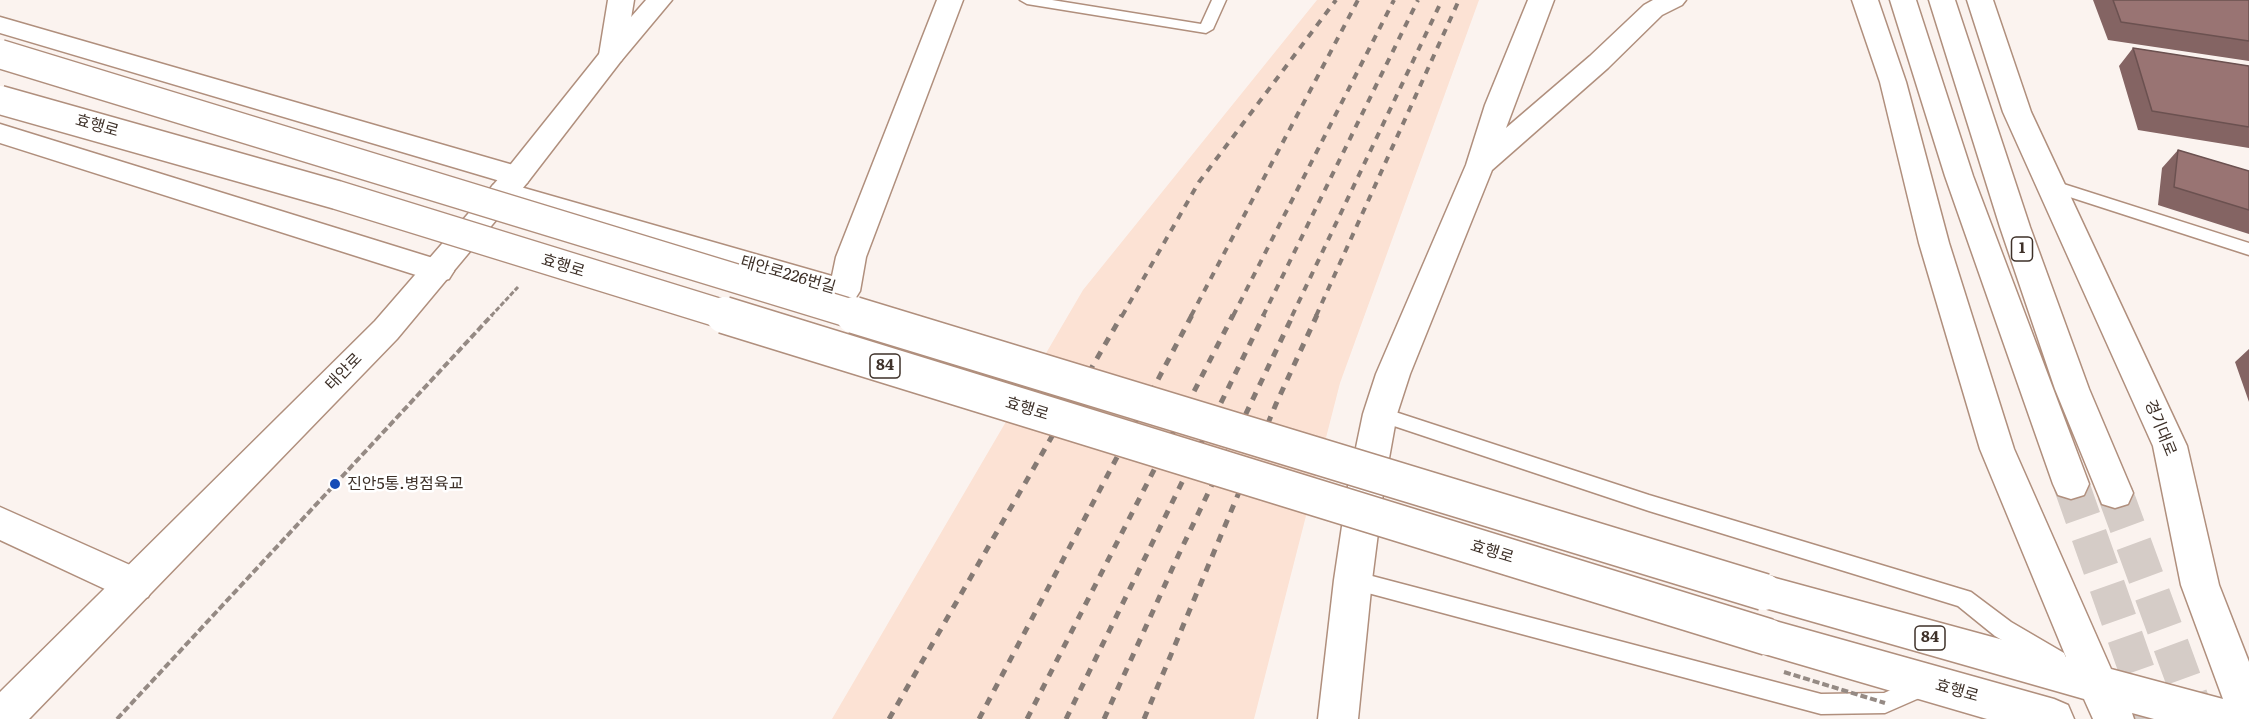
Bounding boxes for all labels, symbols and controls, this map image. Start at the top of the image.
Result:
street label: 효행로 [73,111,121,141]
road number: 1 [2012,237,2032,261]
street label: 효행로 [539,250,587,282]
street label: 태안로226번길 [738,252,838,298]
street label: 태안로 [322,349,366,395]
road number: 84 [870,354,900,378]
street label: 효행로 [1003,393,1051,425]
street label: 경기대로 [2140,397,2180,459]
place label: 진안5통.병점육교 [347,474,463,494]
marker: 진안5통.병점육교 [328,477,342,491]
street label: 효행로 [1468,536,1516,568]
road number: 84 [1915,626,1945,650]
street label: 효행로 [1933,676,1981,706]

